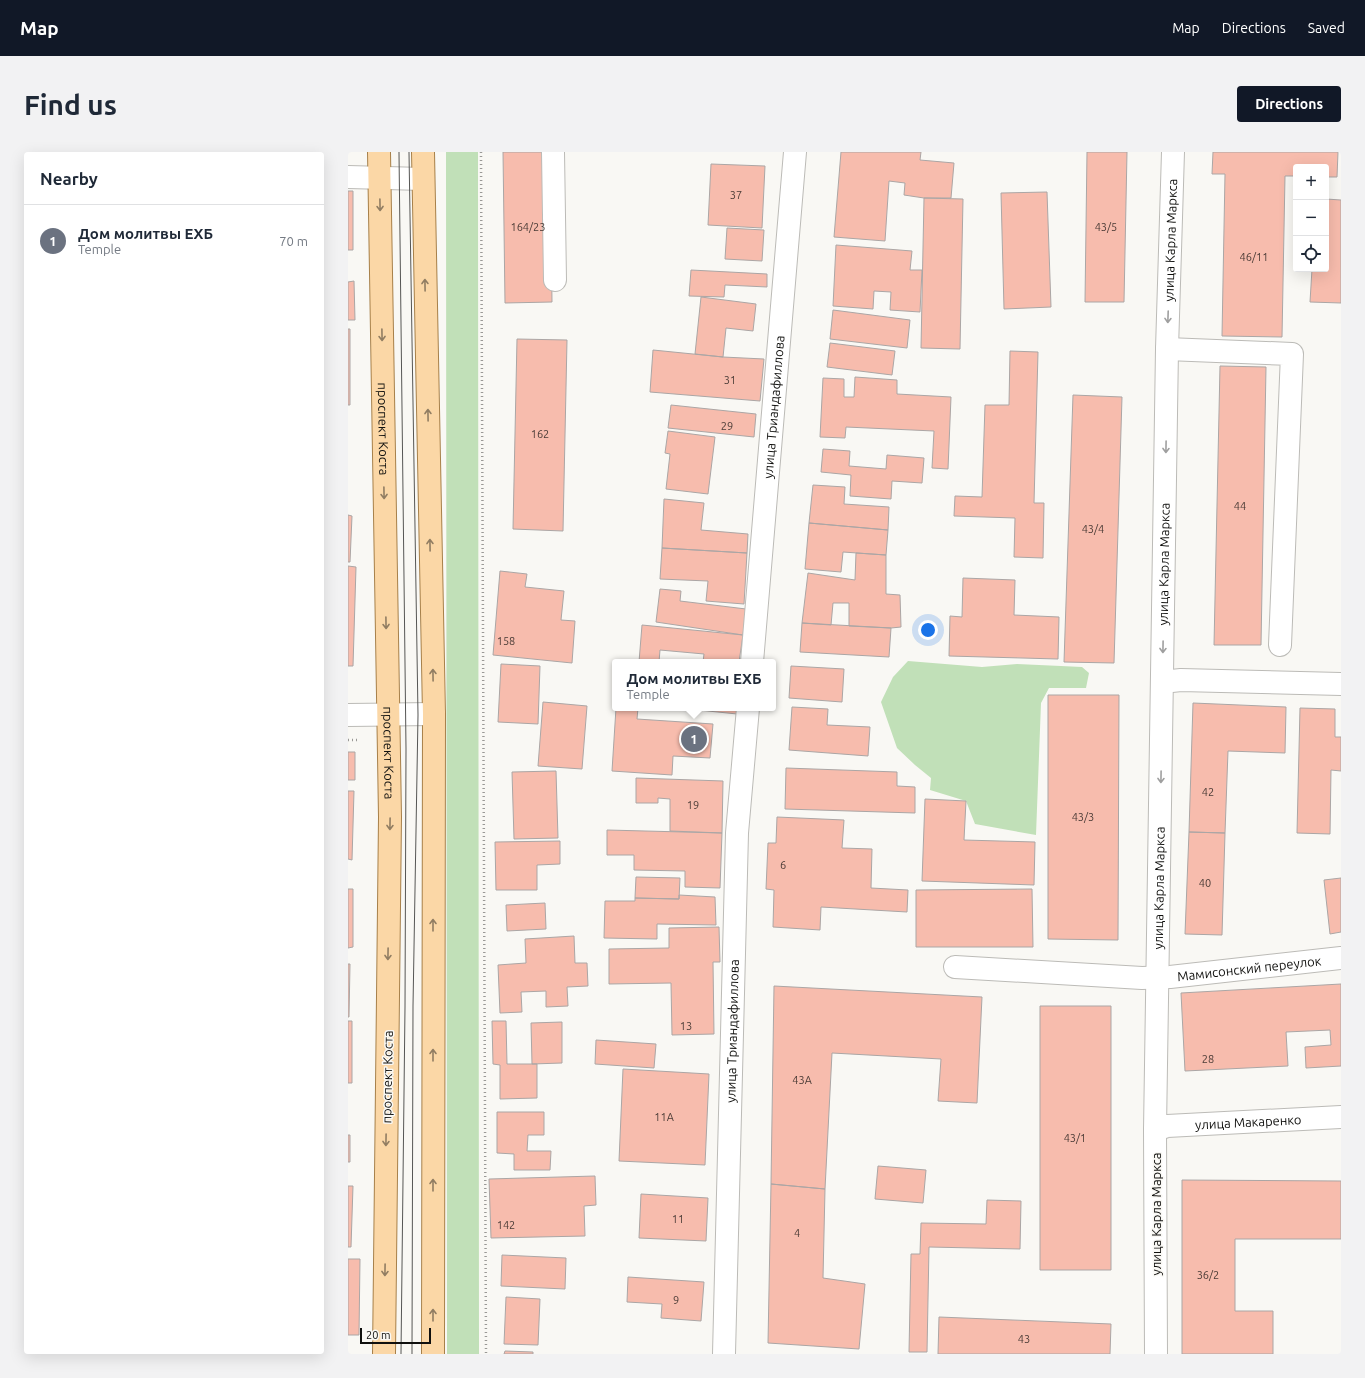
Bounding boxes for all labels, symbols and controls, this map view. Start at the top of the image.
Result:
text: Map [20,17,59,39]
text: Map [1172,20,1200,36]
text: Directions [1222,20,1286,36]
text: Saved [1308,20,1345,36]
button: Directions [1237,86,1341,122]
text: Find us [24,89,117,120]
map controls [1293,164,1329,272]
button: + [1293,164,1329,200]
text: Nearby [40,169,98,188]
street label: улица Карла Маркса [1161,178,1179,302]
house number: 37 [730,189,742,201]
one-way arrow [376,198,383,211]
button: − [1293,200,1329,236]
house number: 164/23 [510,221,546,233]
house number: 43/5 [1095,221,1117,233]
text: Дом молитвы ЕХБ [78,225,213,242]
text: 1 [49,234,57,248]
text: 70 m [279,234,308,248]
button: locate [1293,236,1329,272]
text: Temple [78,242,121,256]
house number: 46/11 [1240,251,1268,263]
one-way arrow [421,279,429,292]
one-way arrow [1164,310,1172,323]
one-way arrow [378,328,386,341]
street label: улица Триандафиллова [760,335,787,479]
house number: 31 [724,374,736,386]
street label: проспект Коста [376,382,391,476]
one-way arrow [424,409,432,422]
house number: 29 [721,420,733,432]
house number: 162 [531,428,549,440]
one-way arrow [1162,440,1170,453]
one-way arrow [380,486,388,499]
house number: 44 [1234,500,1246,512]
street label: улица Карла Маркса [1156,503,1172,626]
house number: 43/4 [1082,523,1104,535]
one-way arrow [426,539,434,552]
one-way arrow [382,616,390,629]
your location [918,620,938,640]
house number: 158 [497,635,515,647]
one-way arrow [1159,640,1166,653]
popup [612,659,776,711]
one-way arrow [429,669,437,682]
text: Дом молитвы ЕХБ [626,670,762,687]
text: Temple [626,687,670,701]
street label: проспект Коста [381,706,397,800]
pin: 1 [681,724,707,754]
one-way arrow [1157,770,1165,783]
house number: 42 [1202,786,1214,798]
house number: 19 [687,799,699,811]
house number: 43/3 [1072,811,1094,823]
one-way arrow [386,817,393,830]
street label: улица Карла Маркса [1151,826,1167,950]
house number: 6 [780,859,786,871]
house number: 40 [1199,877,1211,889]
one-way arrow [429,919,437,932]
one-way arrow [384,947,392,960]
street label: Мамисонский переулок [1176,953,1322,983]
street label: улица Триандафиллова [723,959,741,1103]
house number: 13 [680,1020,692,1032]
street label: проспект Коста [379,1030,395,1124]
one-way arrow [429,1049,437,1062]
house number: 28 [1202,1053,1214,1065]
house number: 43А [792,1074,813,1086]
house number: 11А [654,1111,675,1123]
street label: улица Макаренко [1195,1112,1302,1132]
house number: 43/1 [1064,1132,1086,1144]
one-way arrow [382,1133,390,1146]
street label: улица Карла Маркса [1149,1153,1163,1275]
one-way arrow [429,1179,437,1192]
house number: 11 [672,1213,684,1225]
house number: 142 [497,1219,515,1231]
house number: 4 [794,1227,800,1239]
one-way arrow [381,1263,389,1276]
house number: 36/2 [1197,1269,1219,1281]
house number: 9 [673,1294,679,1306]
one-way arrow [429,1309,437,1322]
scale bar [360,1326,431,1345]
text: 20 m [366,1329,390,1341]
house number: 43 [1018,1333,1030,1345]

